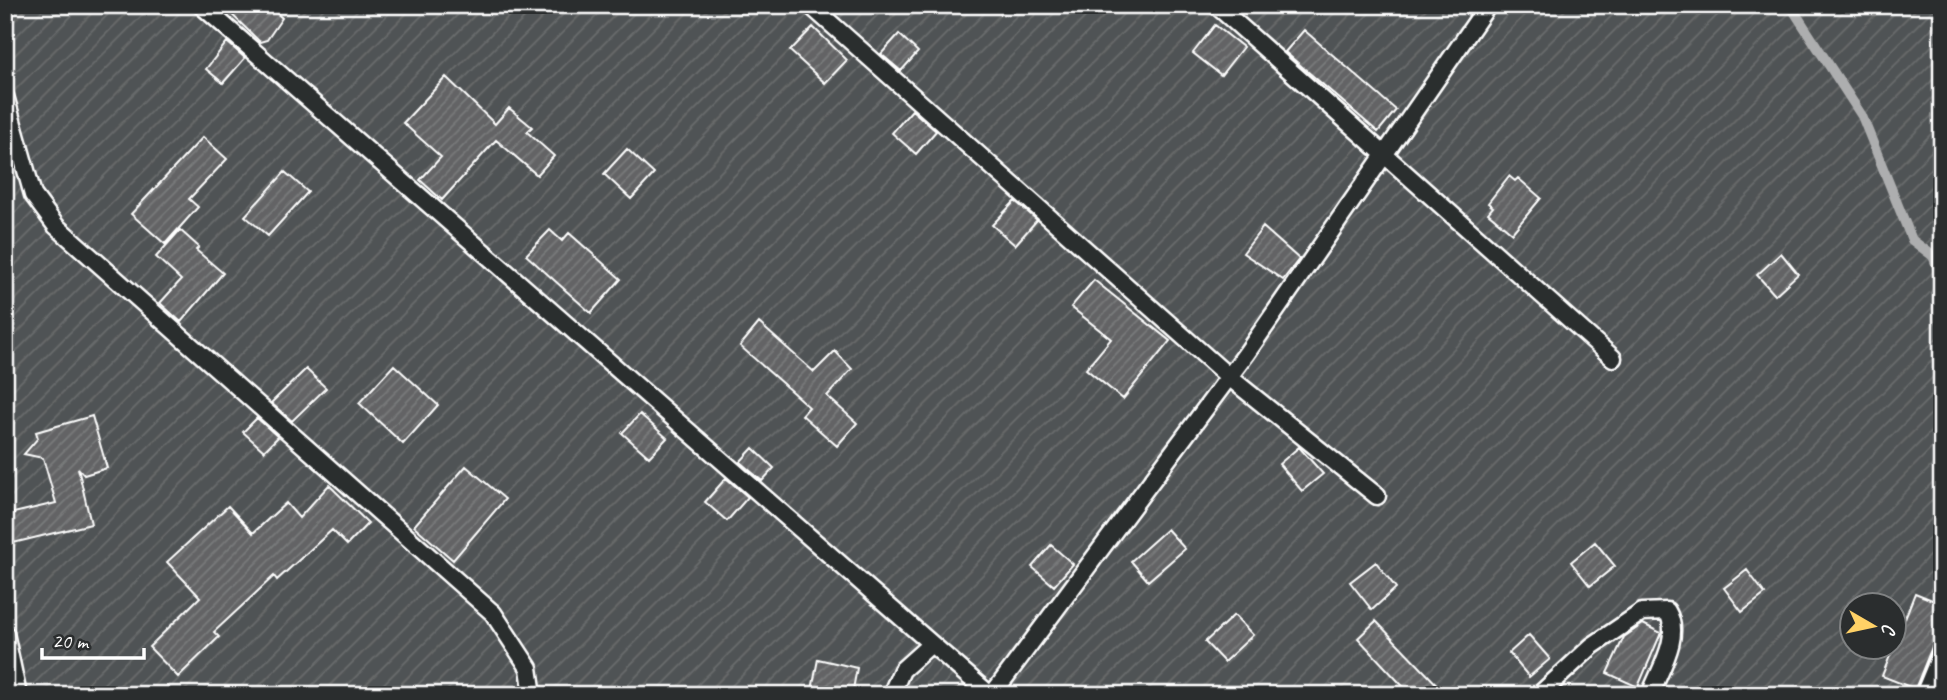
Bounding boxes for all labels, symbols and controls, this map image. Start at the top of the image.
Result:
north arrow [1839,592,1909,662]
scale bar [42,616,144,660]
text: С [1876,622,1901,638]
text: 20 m [52,628,90,654]

